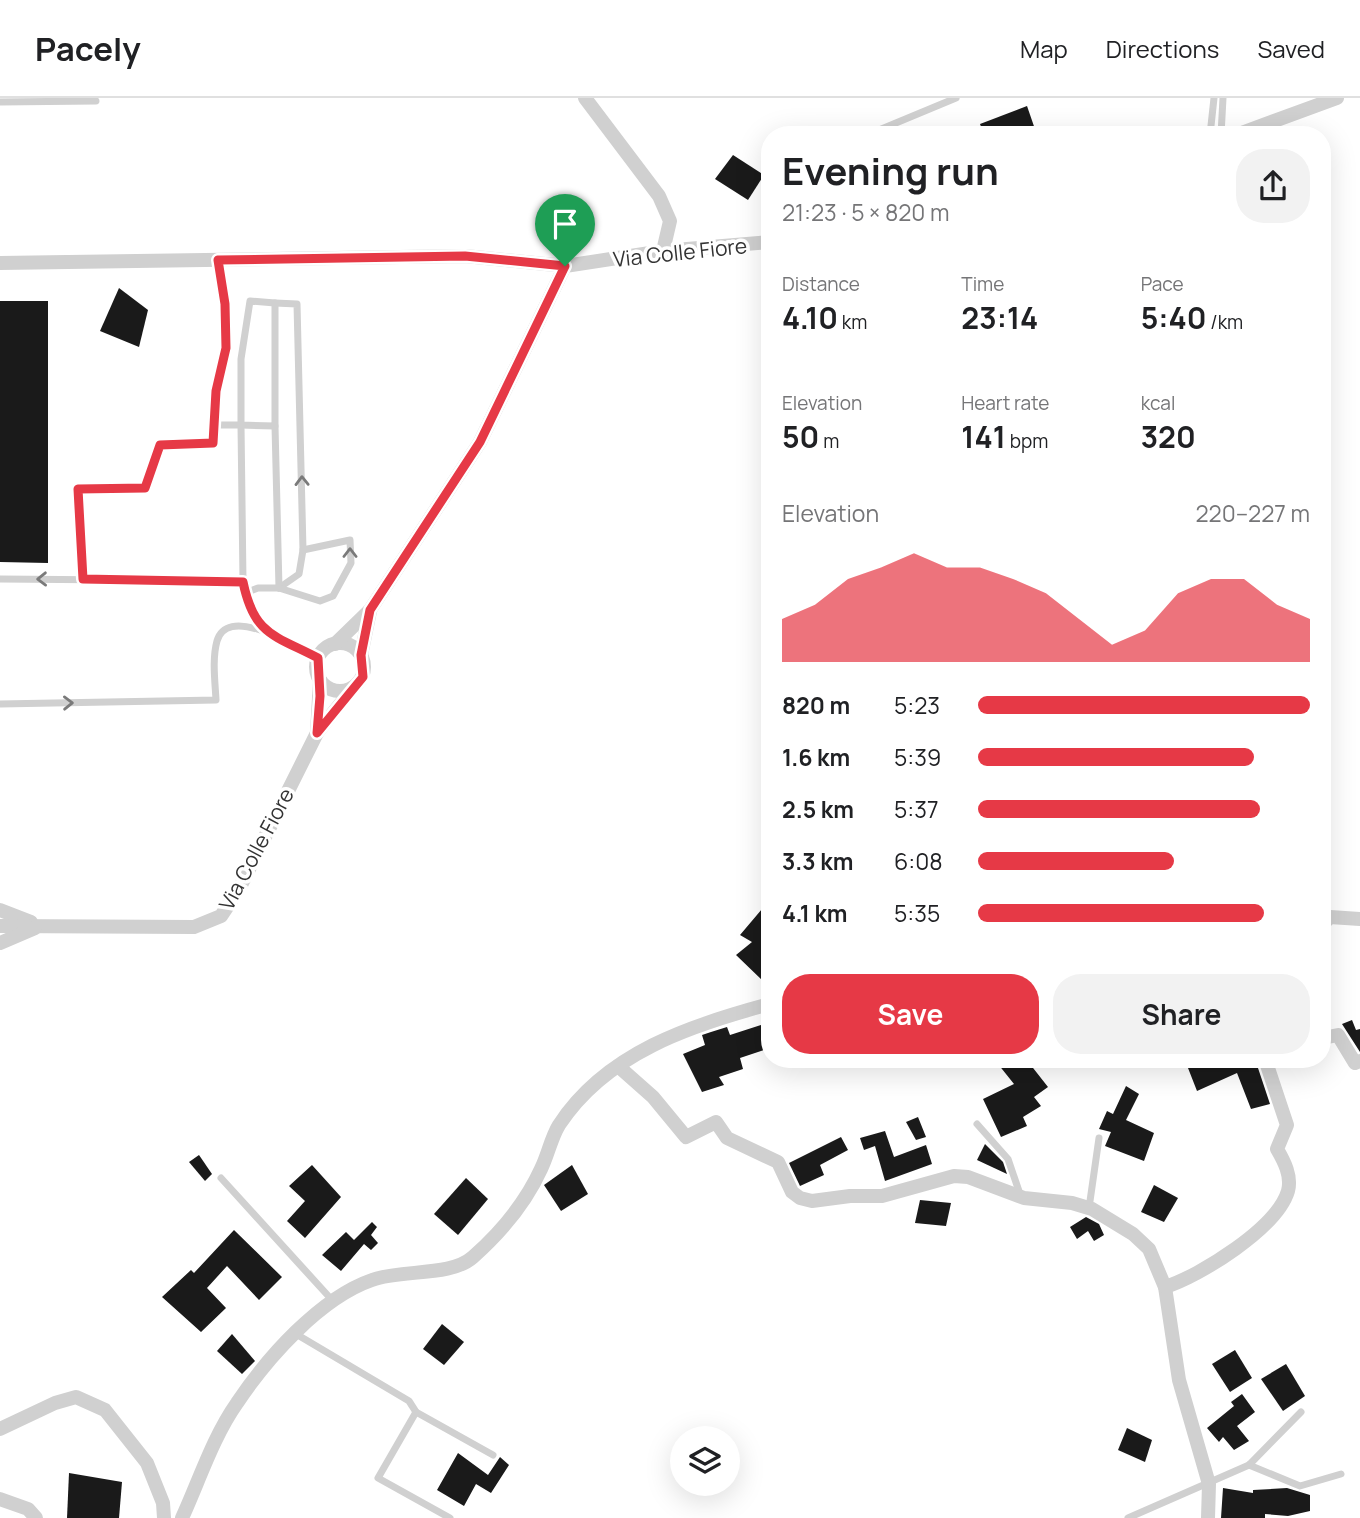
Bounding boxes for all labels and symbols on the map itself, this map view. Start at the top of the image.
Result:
pin [535,194,595,266]
street label: Via Colle Fiore [612,231,748,273]
one-way arrow [294,476,310,486]
one-way arrow [342,548,358,558]
one-way arrow [36,571,46,587]
one-way arrow [63,695,74,711]
street label: Via Colle Fiore [212,783,300,915]

